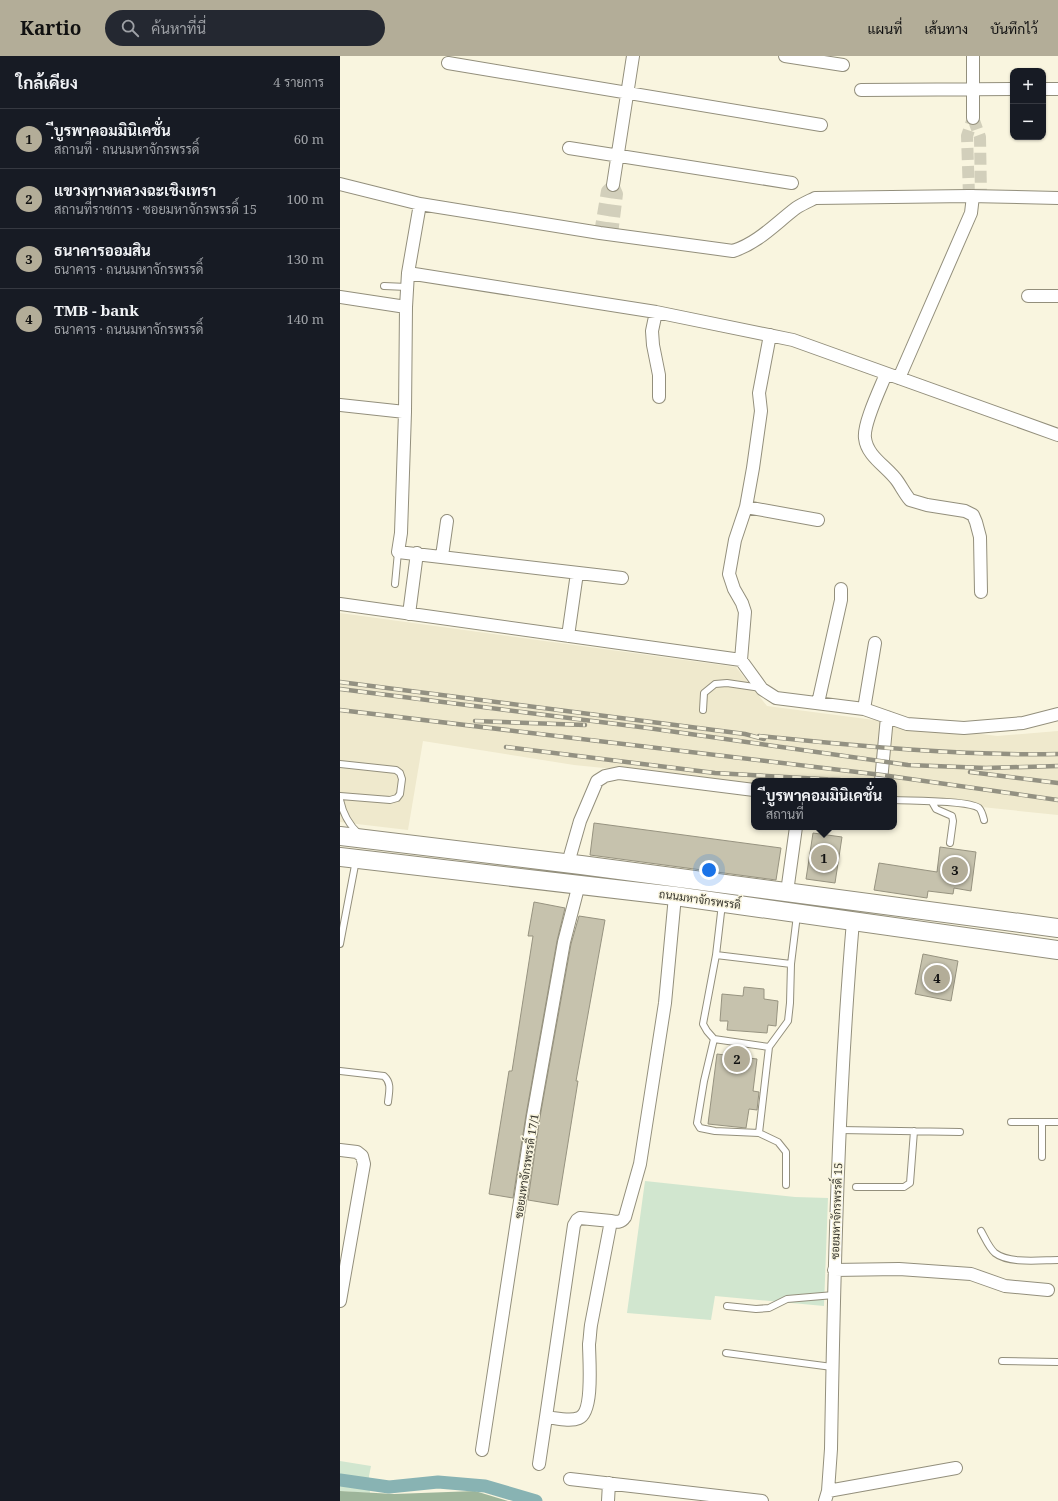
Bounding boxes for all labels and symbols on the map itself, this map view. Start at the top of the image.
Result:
pin: 1 [811,843,837,873]
pin: 3 [942,855,968,885]
your location [699,860,719,880]
street label: ถนนมหาจักรพรรดิ์ [658,882,742,912]
pin: 4 [924,963,950,993]
pin: 2 [724,1044,750,1074]
street label: ซอยมหาจักรพรรดิ์ 17/1 [507,1112,542,1219]
street label: ซอยมหาจักรพรรดิ์ 15 [823,1162,845,1260]

